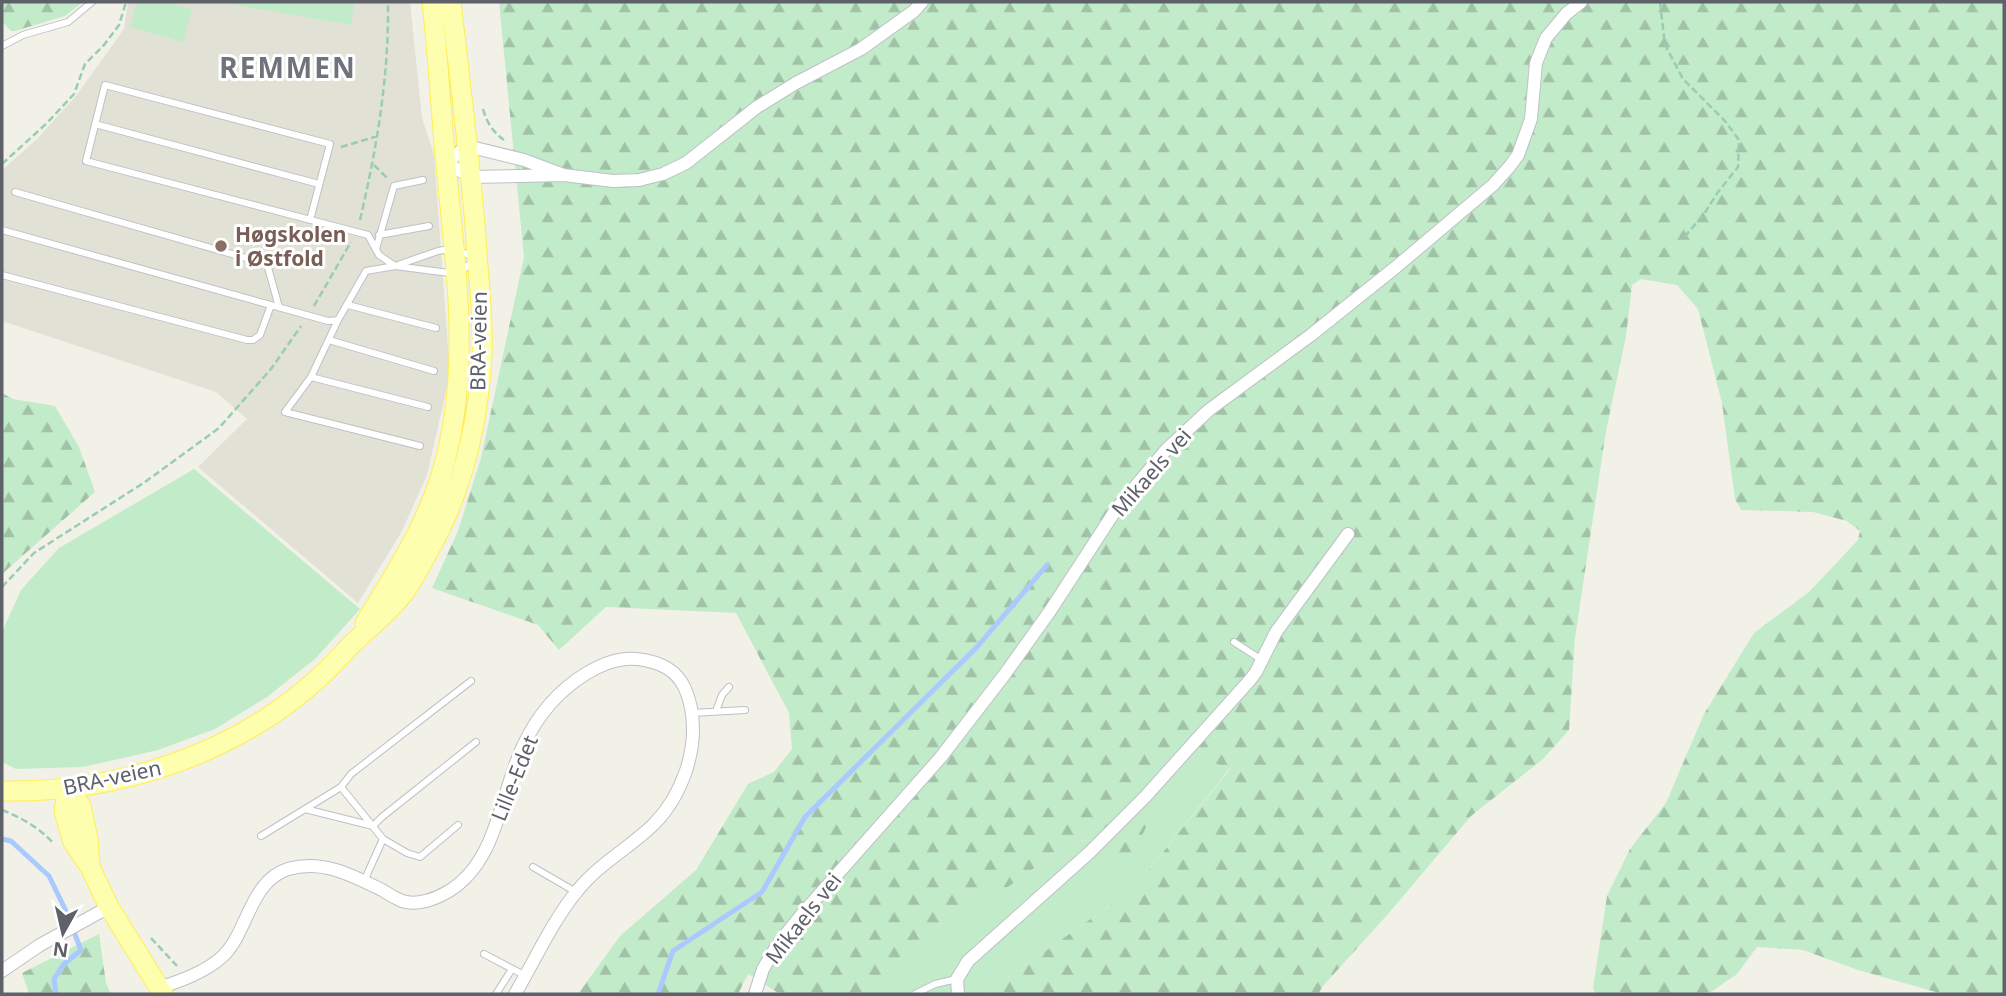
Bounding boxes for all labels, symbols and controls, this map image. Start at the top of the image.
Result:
district label: REMMEN [219,48,357,86]
place label: Høgskolen i Østfold [235,220,346,272]
marker: Høgskolen i Østfold [213,238,229,254]
street label: BRA-veien [463,291,493,391]
street label: Mikaels vei [1105,422,1197,522]
street label: Lille-Edet [484,731,544,825]
street label: BRA-veien [60,753,164,801]
street label: Mikaels vei [759,867,847,969]
north arrow [28,898,98,968]
text: N [51,936,70,964]

